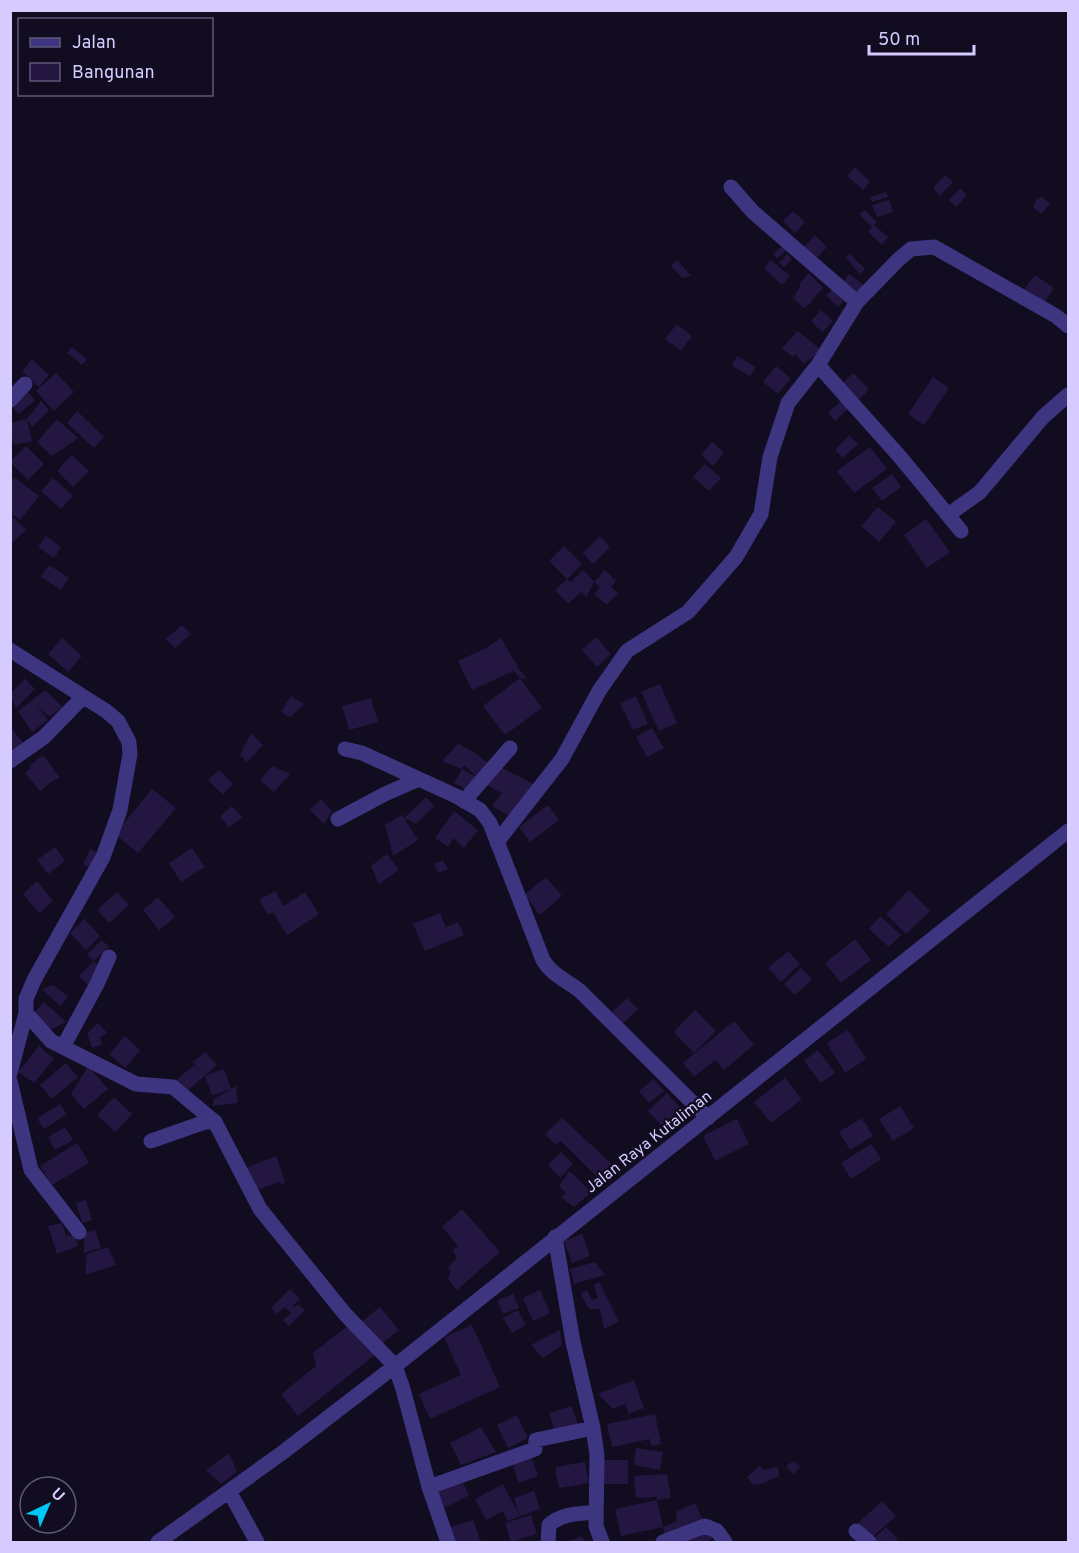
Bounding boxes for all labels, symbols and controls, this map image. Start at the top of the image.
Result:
legend [18,18,213,96]
scale bar [869,18,974,56]
text: 50 m [878,29,920,52]
text: Jalan [72,32,116,55]
text: Bangunan [72,62,155,85]
street label: Jalan Raya Kutaliman [582,1087,717,1198]
north arrow [18,1475,78,1535]
text: U [46,1484,68,1507]

